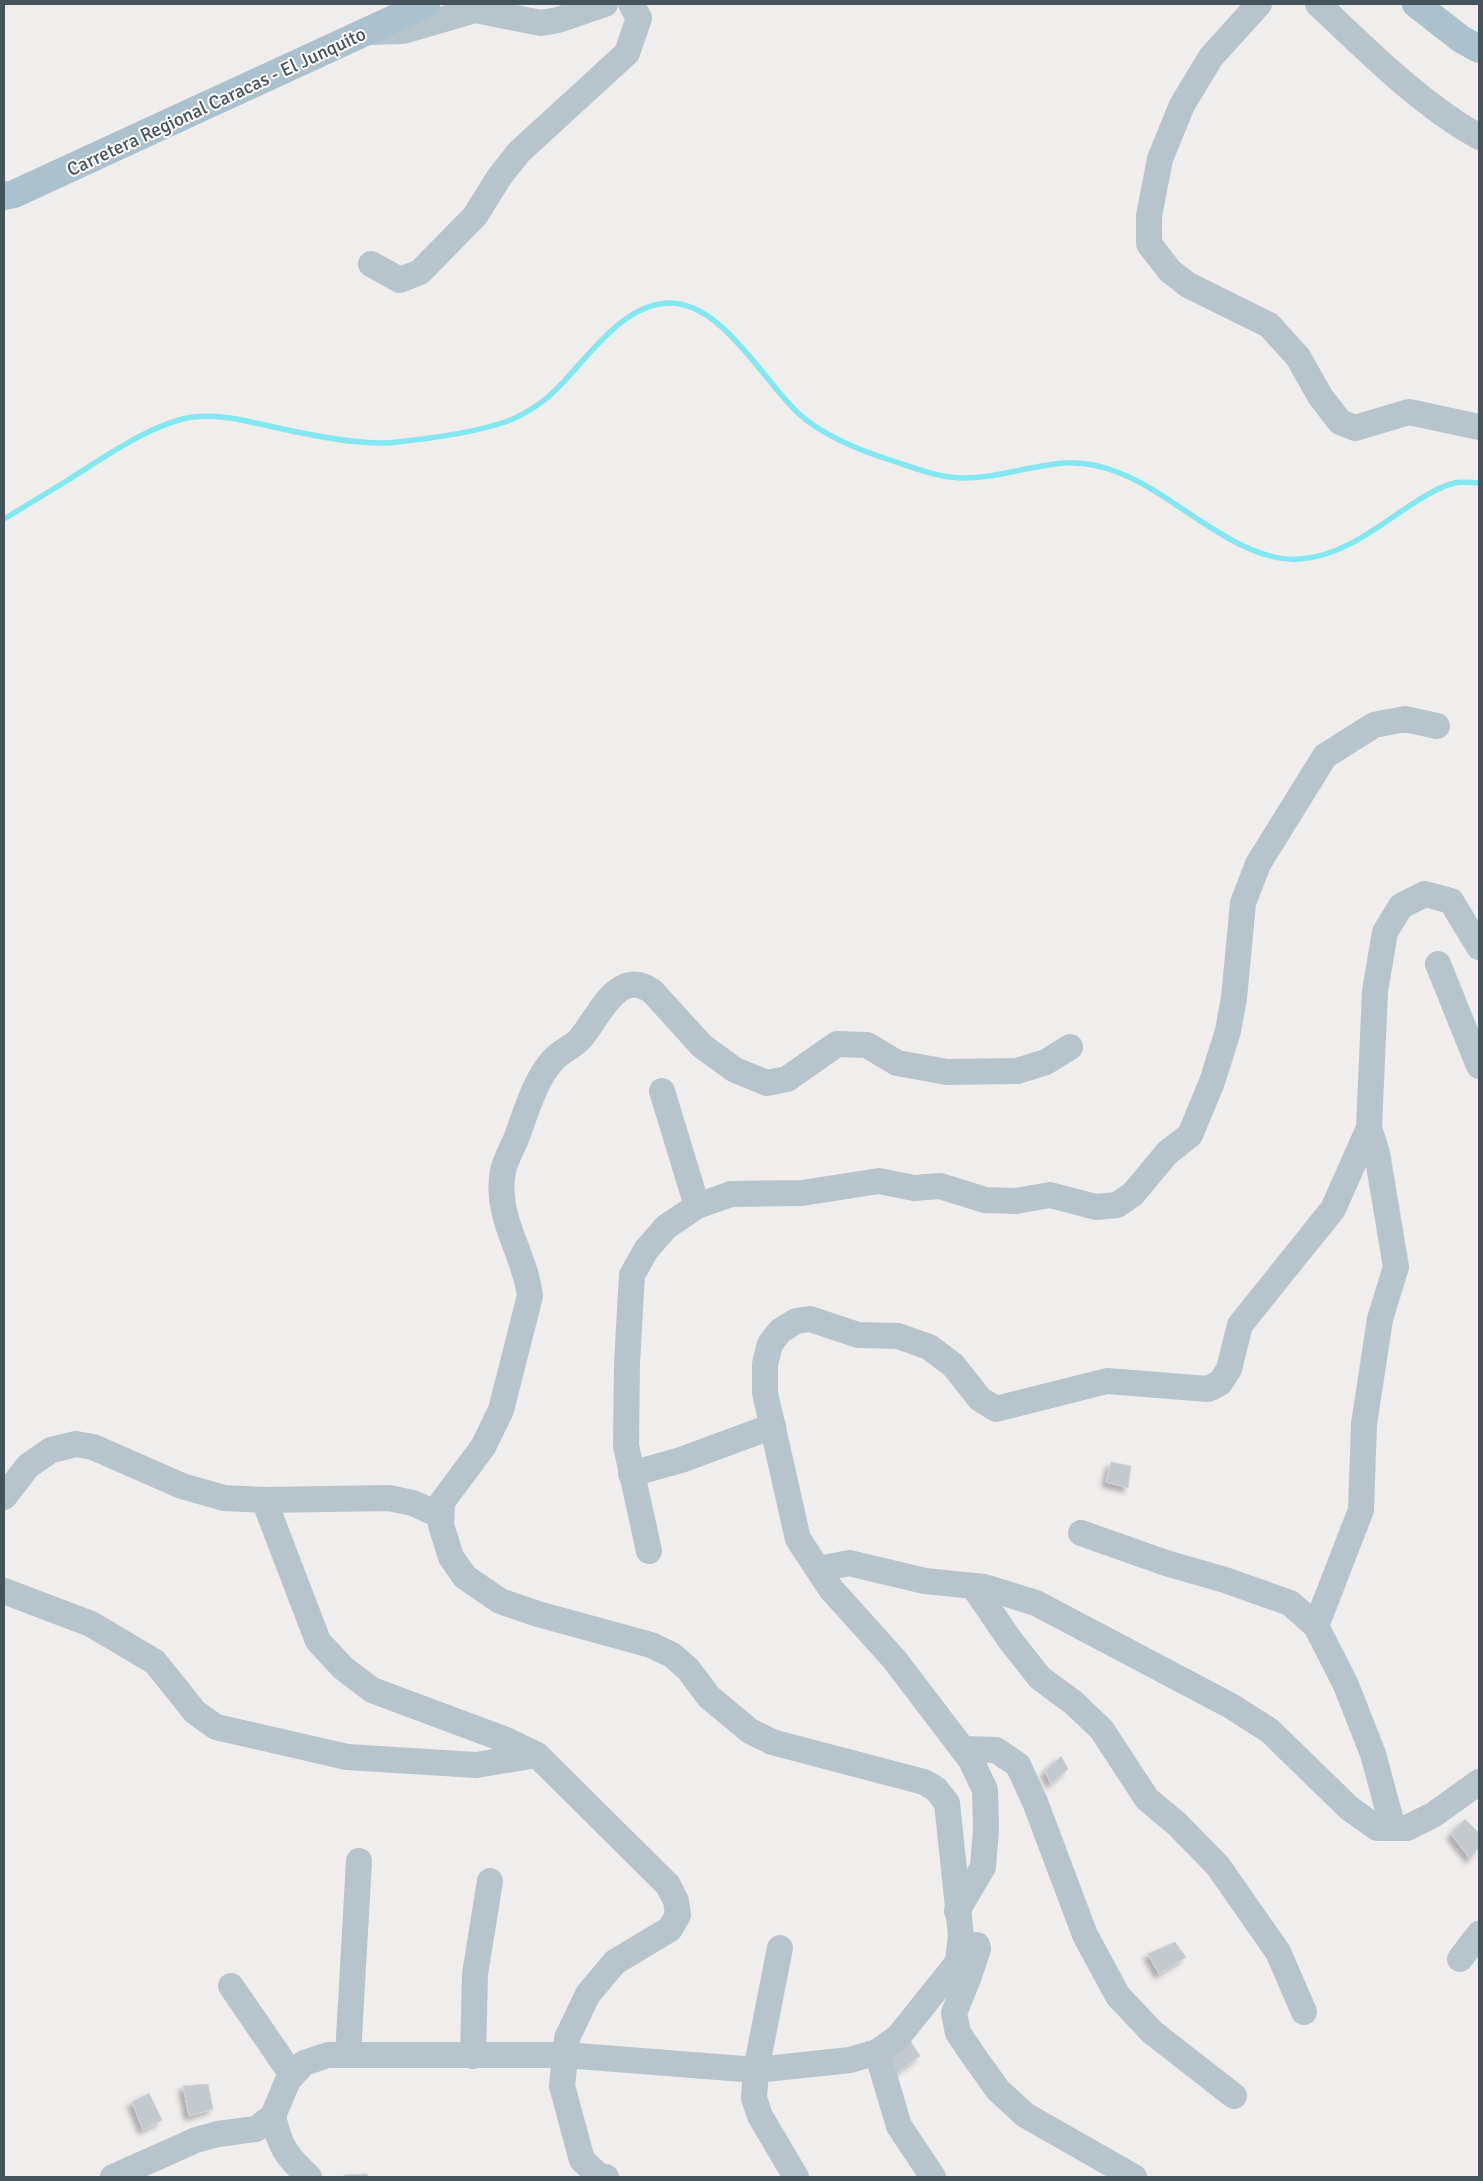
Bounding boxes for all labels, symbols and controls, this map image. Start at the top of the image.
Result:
street label: Carretera Regional Caracas - El Junquito [63,22,370,182]

